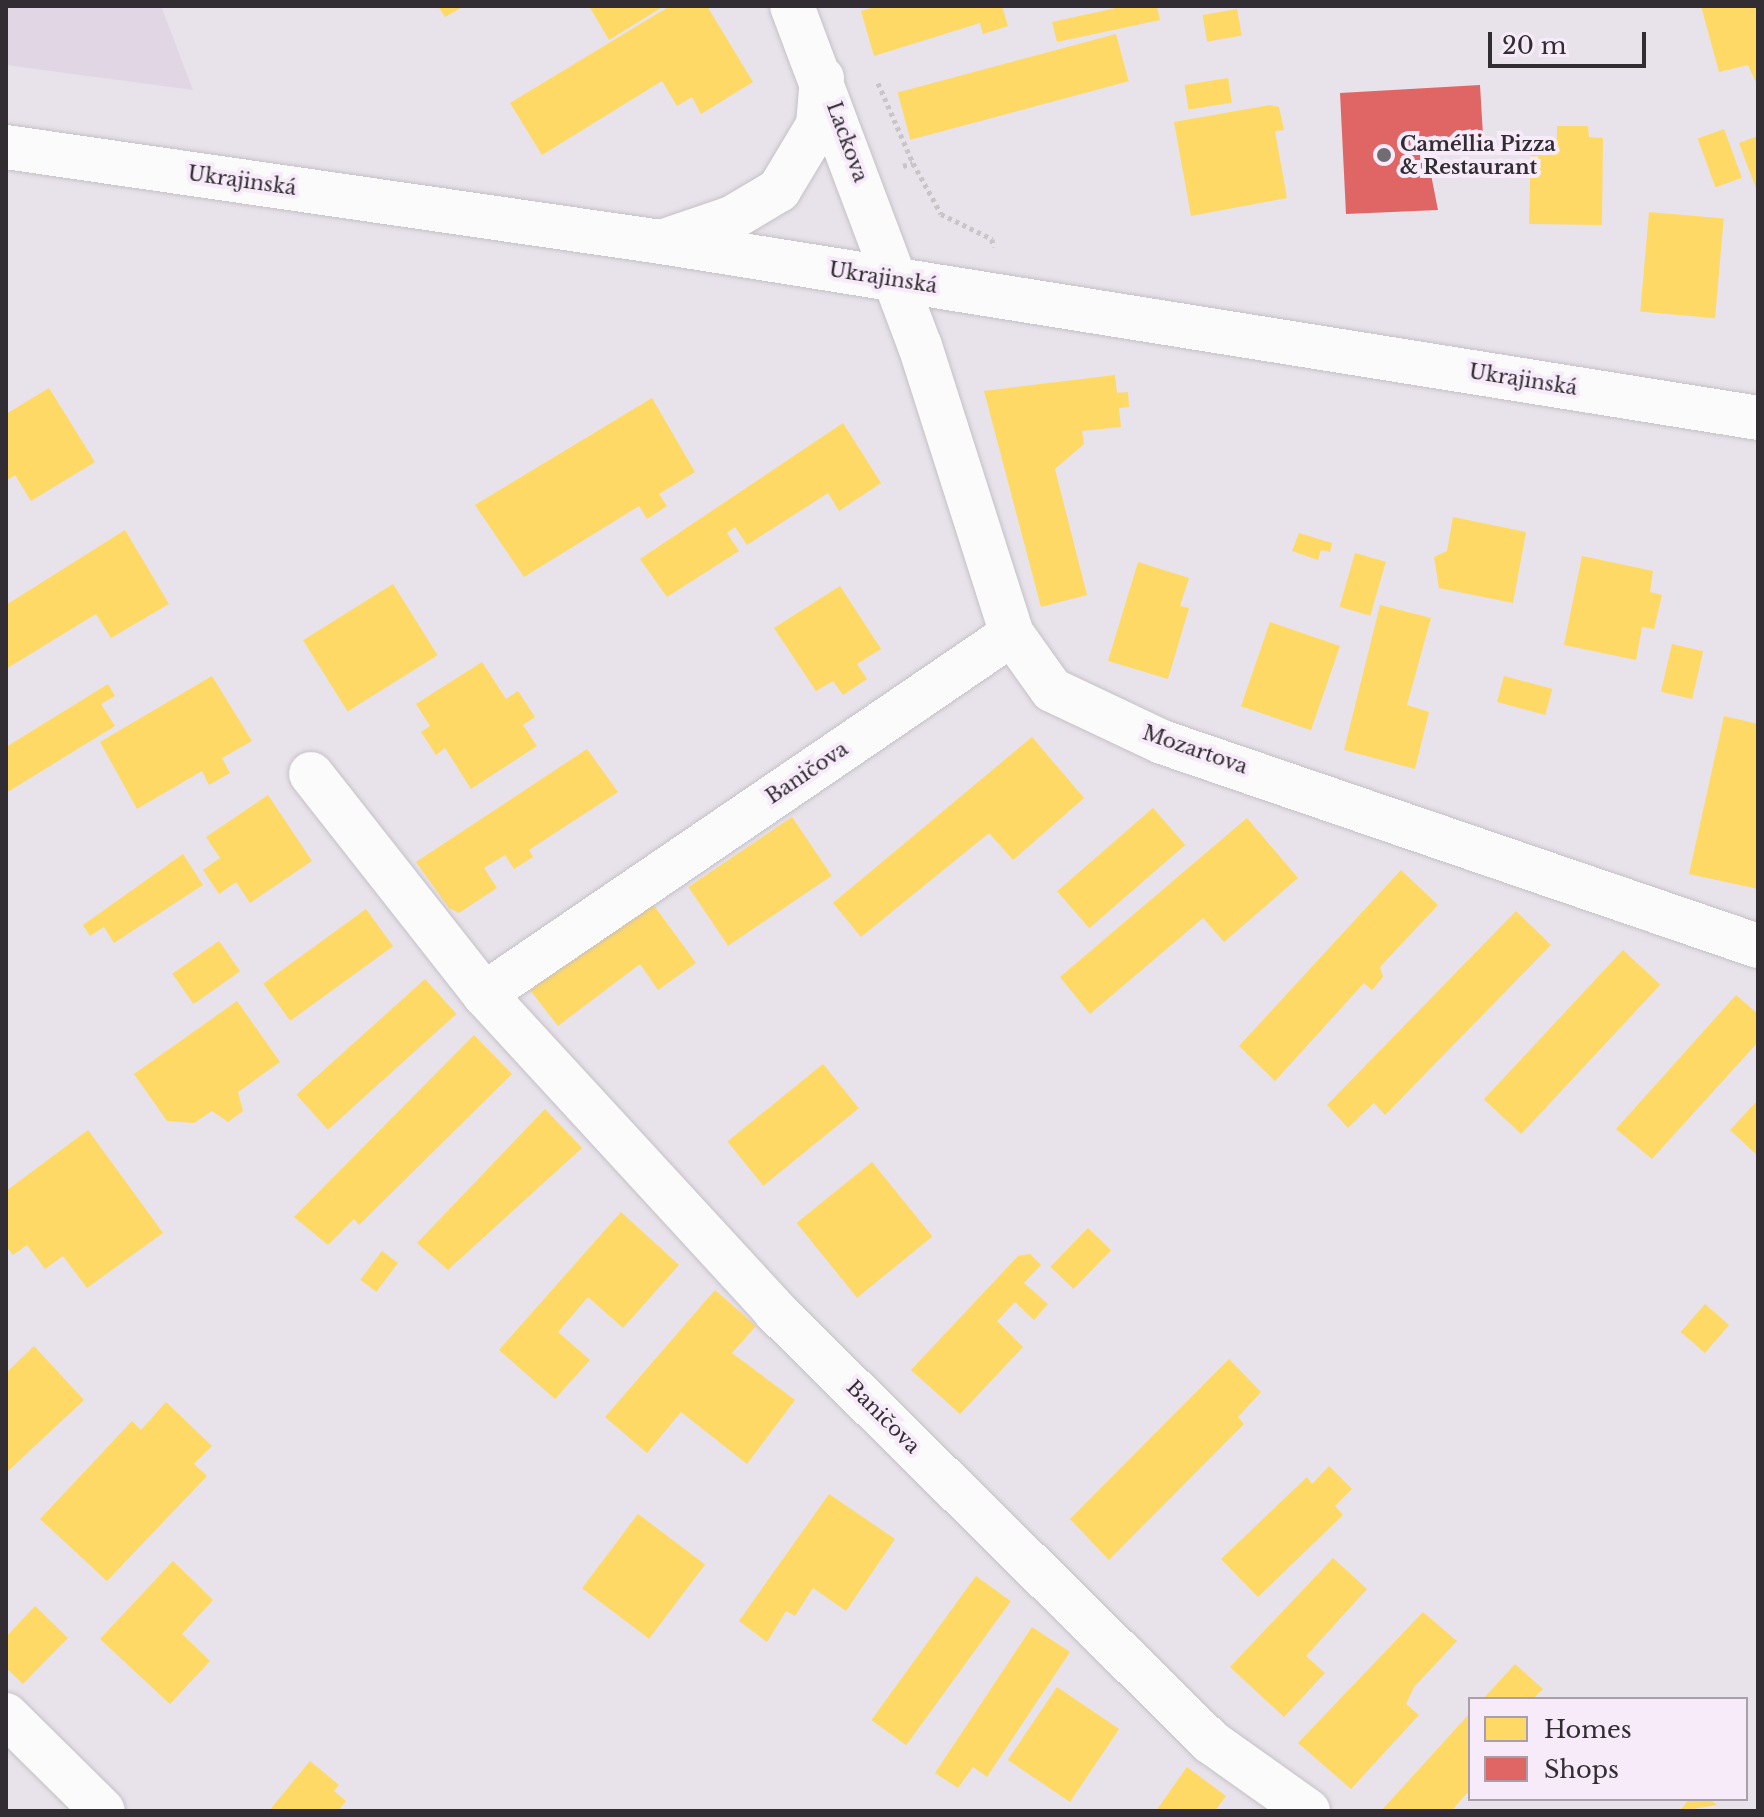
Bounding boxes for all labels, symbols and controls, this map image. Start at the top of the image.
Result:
scale bar [1492,16,1650,66]
text: 20 m [1502,31,1567,60]
street label: Lackova [821,99,873,185]
place label: Caméllia Pizza & Restaurant [1400,132,1556,179]
marker: Caméllia Pizza & Restaurant [1375,146,1393,164]
street label: Ukrajinská [186,162,298,200]
street label: Ukrajinská [827,258,939,298]
street label: Ukrajinská [1467,360,1579,400]
street label: Mozartova [1139,721,1251,779]
street label: Baničova [762,737,852,809]
street label: Baničova [841,1375,925,1459]
legend [1468,1697,1748,1801]
text: Homes [1544,1715,1632,1744]
text: Shops [1544,1755,1619,1784]

